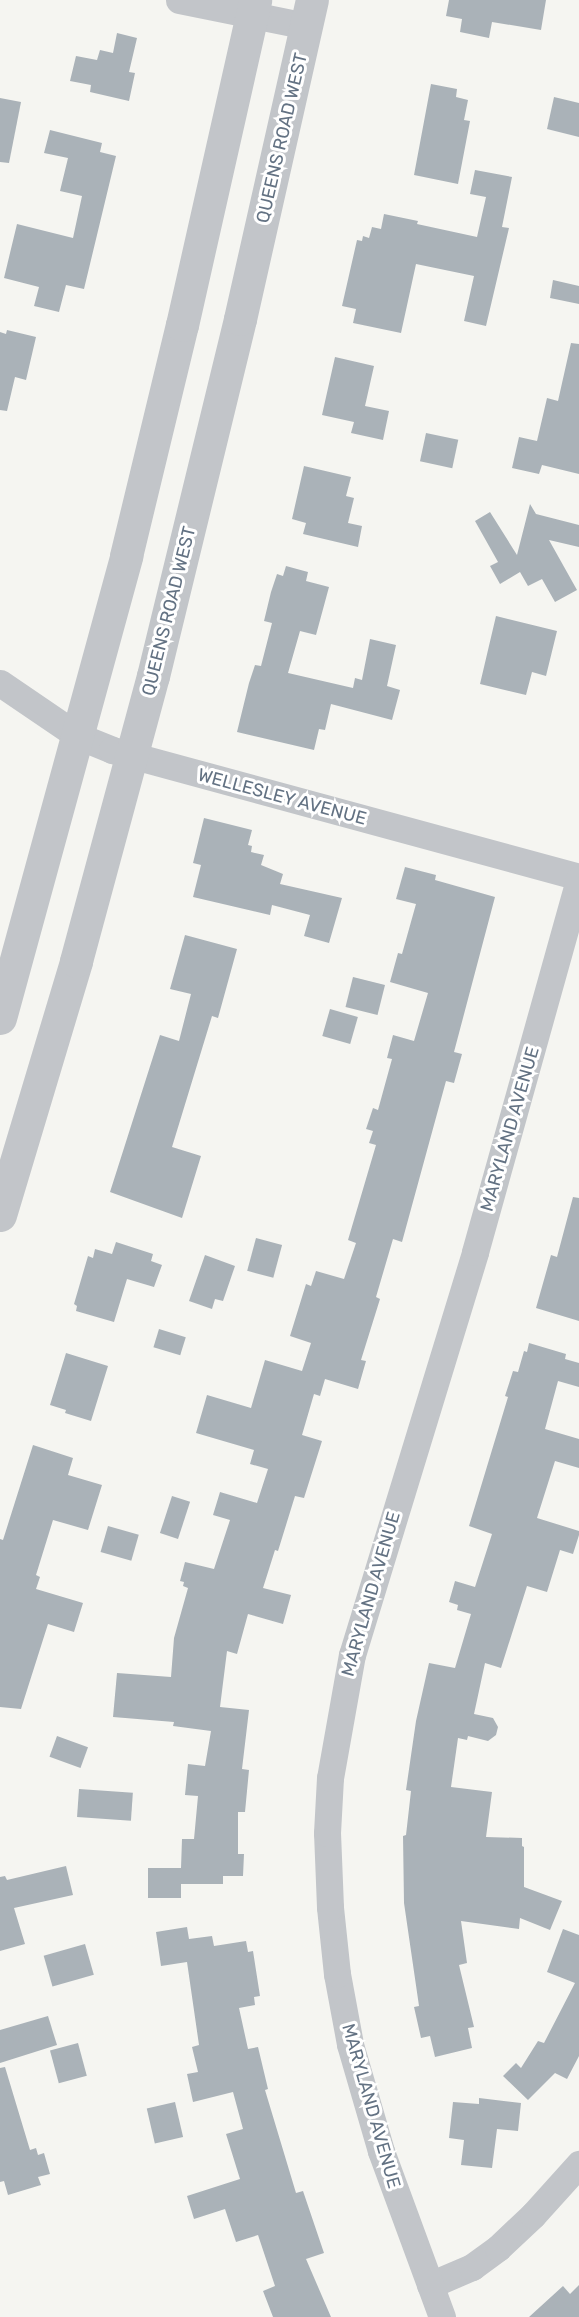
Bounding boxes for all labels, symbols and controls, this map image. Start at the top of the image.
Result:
street label: QUEENS ROAD WEST [252,51,312,225]
street label: QUEENS ROAD WEST [137,524,201,698]
street label: WELLESLEY AVENUE [195,764,369,830]
street label: MARYLAND AVENUE [476,1044,544,1214]
street label: MARYLAND AVENUE [337,1509,405,1679]
street label: MARYLAND AVENUE [337,2021,405,2191]

